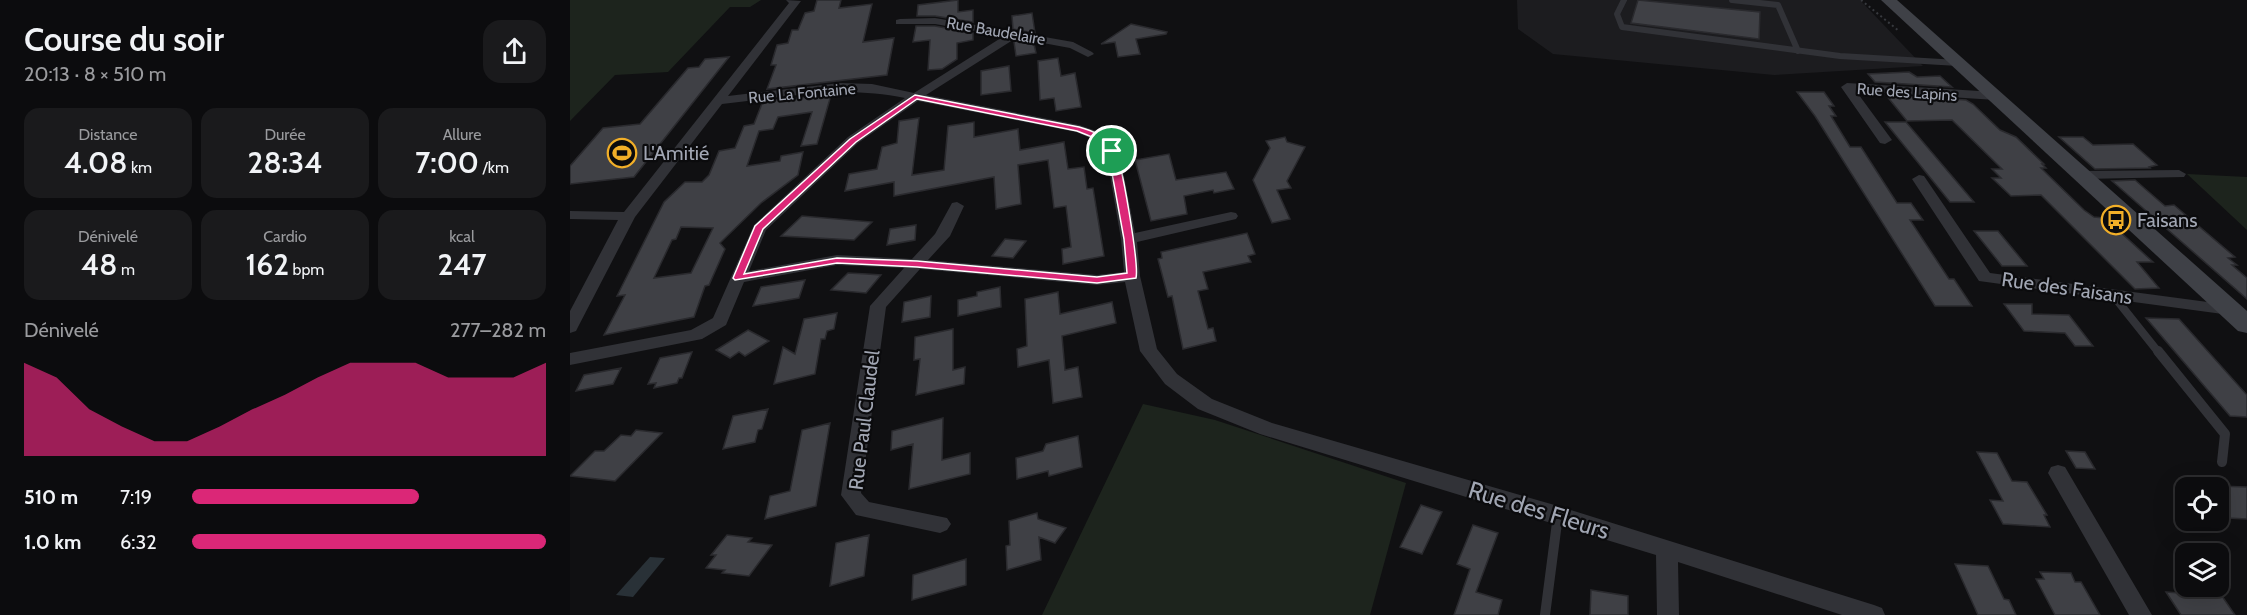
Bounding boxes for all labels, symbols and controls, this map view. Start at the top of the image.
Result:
street label: Rue Baudelaire [945,13,1047,49]
text: Course du soir [24,19,224,59]
button: share [483,20,546,83]
text: 20:13 · 8 × 510 m [24,62,166,86]
street label: Rue La Fontaine [747,79,857,107]
street label: Rue des Lapins [1856,79,1958,105]
text: Distance [79,125,137,144]
text: Durée [264,125,306,144]
text: Allure [443,125,481,144]
pin [1086,125,1137,176]
icon: arrive [1095,134,1128,167]
sports icon: L'Amitié [606,137,638,169]
place label: L'Amitié [643,141,709,165]
text: 4.08 [64,144,127,181]
text: 28:34 [248,144,322,181]
text: 7:00 [415,144,479,181]
text: km [127,158,152,177]
text: /km [479,158,509,177]
bus stop icon: Faisans [2100,204,2132,236]
place label: Faisans [2137,208,2198,232]
text: Dénivelé [78,227,138,246]
text: Cardio [263,227,307,246]
text: kcal [449,227,475,246]
text: 48 [81,246,117,283]
text: 162 [246,246,289,283]
text: 247 [437,246,487,283]
text: m [117,260,135,279]
text: bpm [289,260,324,279]
street label: Rue des Faisans [2000,267,2134,309]
text: Dénivelé [24,318,99,342]
text: 277–282 m [450,318,546,342]
street label: Rue Paul Claudel [844,348,885,491]
street label: Rue des Fleurs [1465,475,1613,545]
map controls [2175,477,2229,597]
button: locate [2175,477,2229,531]
text: 510 m [24,485,78,509]
text: 7:19 [120,485,152,509]
text: 1.0 km [24,530,81,554]
text: 6:32 [120,530,157,554]
button: layers [2175,543,2229,597]

